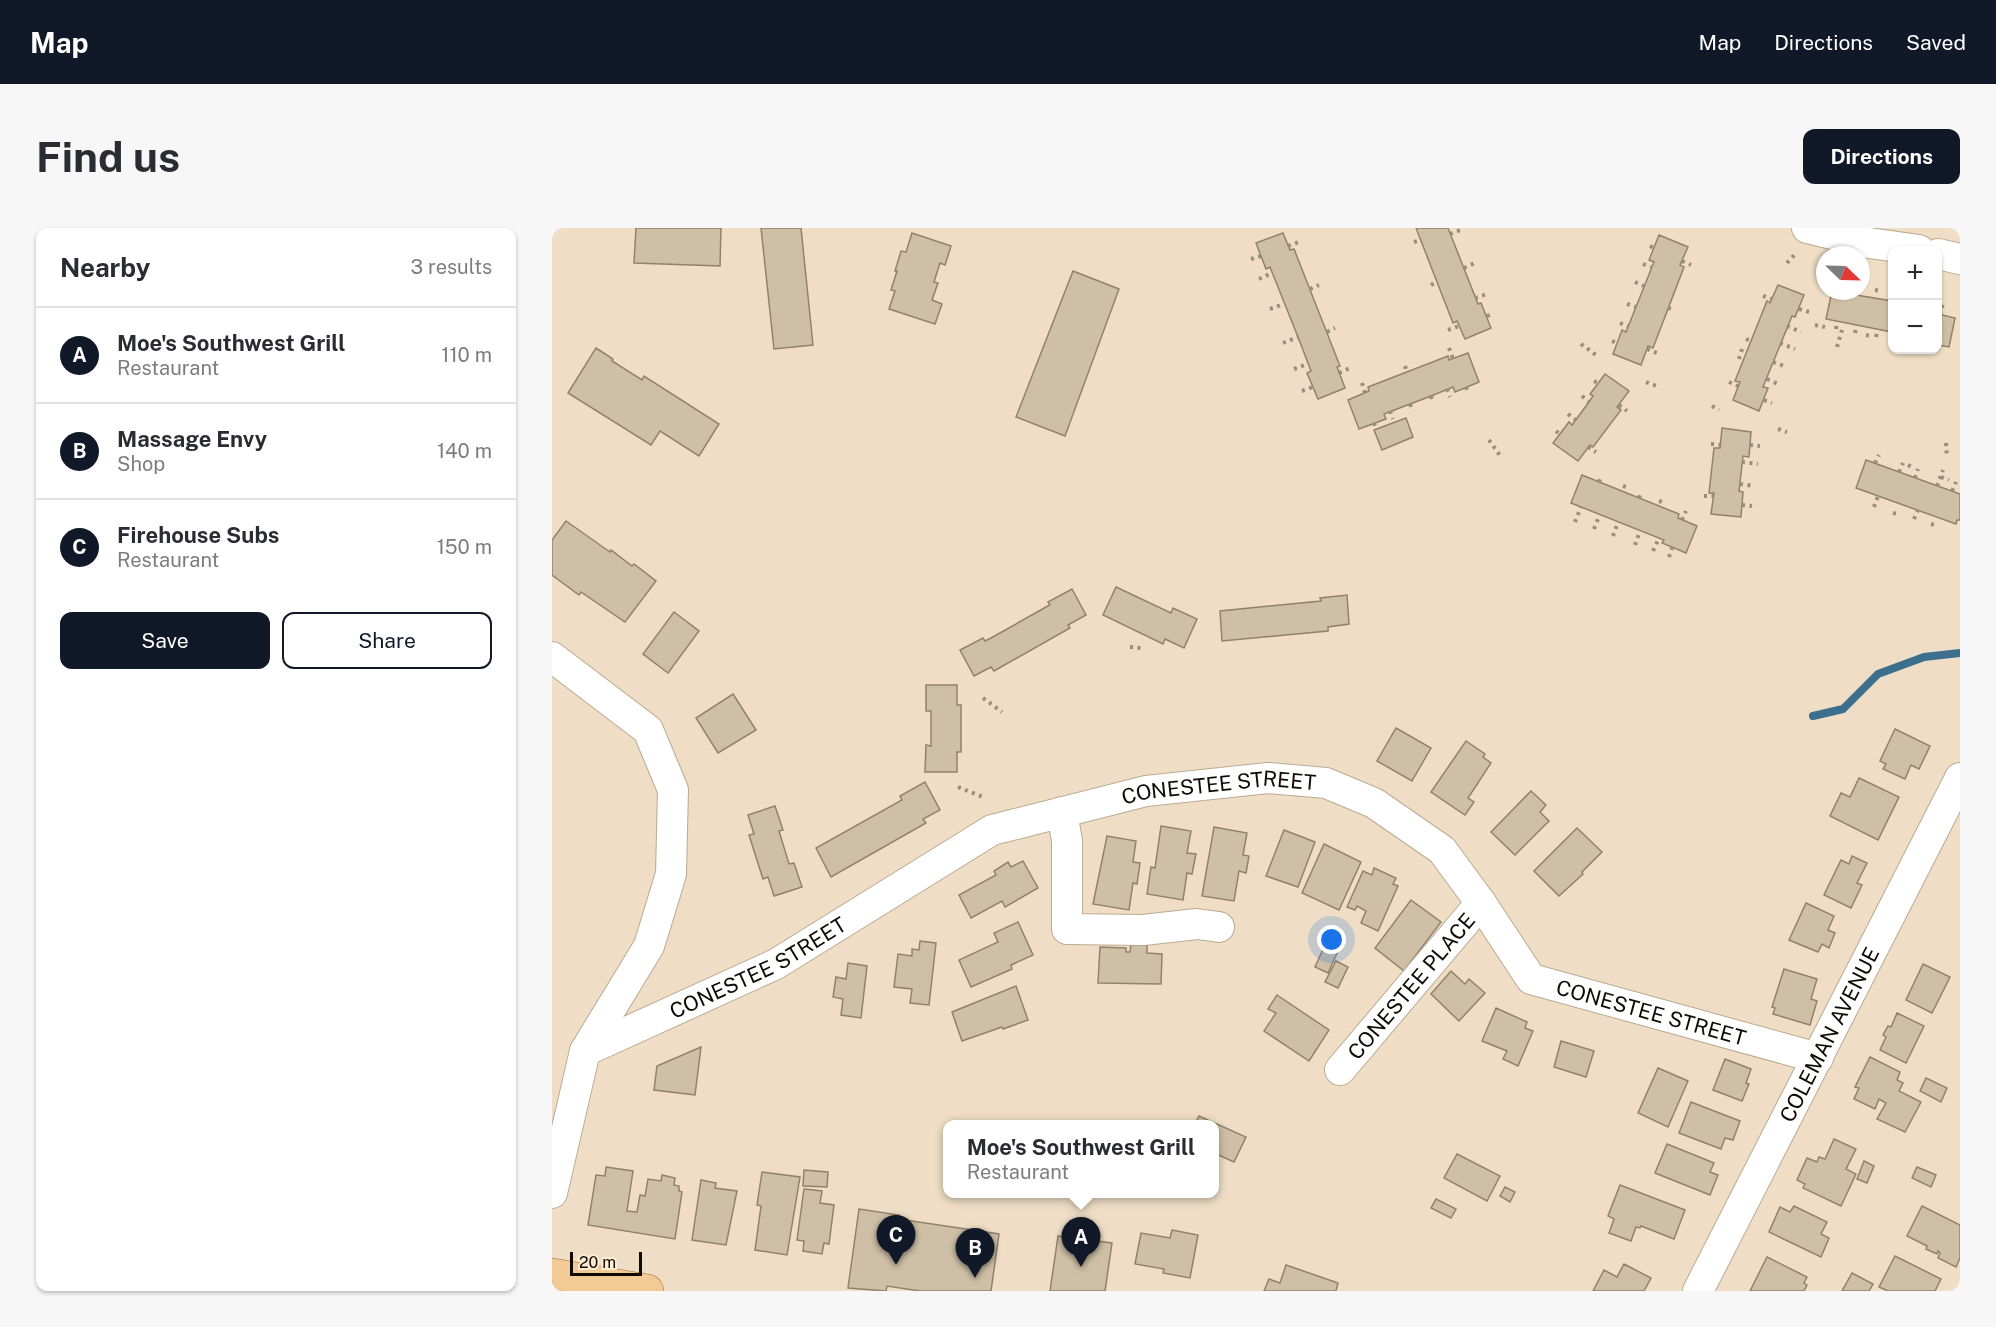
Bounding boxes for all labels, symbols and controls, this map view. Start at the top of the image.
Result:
text: Map [30,26,89,59]
text: Map [1699,30,1741,55]
text: Directions [1774,30,1873,55]
text: Saved [1906,30,1966,55]
button: Directions [1803,129,1960,184]
text: Find us [36,132,180,181]
north arrow [1816,246,1870,300]
map controls [1888,246,1942,354]
button: + [1888,246,1942,300]
text: Nearby [60,252,150,283]
text: 3 results [411,255,492,279]
button: − [1888,300,1942,354]
text: Moe's Southwest Grill [117,330,345,356]
text: A [72,343,87,367]
text: 110 m [441,343,492,367]
text: Restaurant [117,356,219,380]
text: Massage Envy [117,426,267,452]
text: B [73,439,86,463]
text: 140 m [437,439,492,463]
text: Shop [117,452,165,476]
text: Firehouse Subs [117,522,279,548]
text: C [72,535,87,559]
text: 150 m [437,535,492,559]
text: Restaurant [117,548,219,572]
button: Save [60,612,270,669]
button: Share [282,612,492,669]
street label: CONESTEE STREET [1119,765,1317,809]
street label: CONESTEE PLACE [1342,908,1480,1064]
street label: CONESTEE STREET [665,911,851,1023]
your location [1317,925,1346,954]
street label: COLEMAN AVENUE [1774,943,1884,1126]
street label: CONESTEE STREET [1554,974,1749,1050]
popup [943,1120,1219,1198]
text: Moe's Southwest Grill [967,1134,1195,1160]
text: Restaurant [967,1160,1069,1184]
pin: C [876,1216,916,1265]
pin: A [1062,1218,1100,1267]
pin: B [956,1228,994,1278]
scale bar [570,1249,642,1276]
text: 20 m [579,1253,616,1272]

